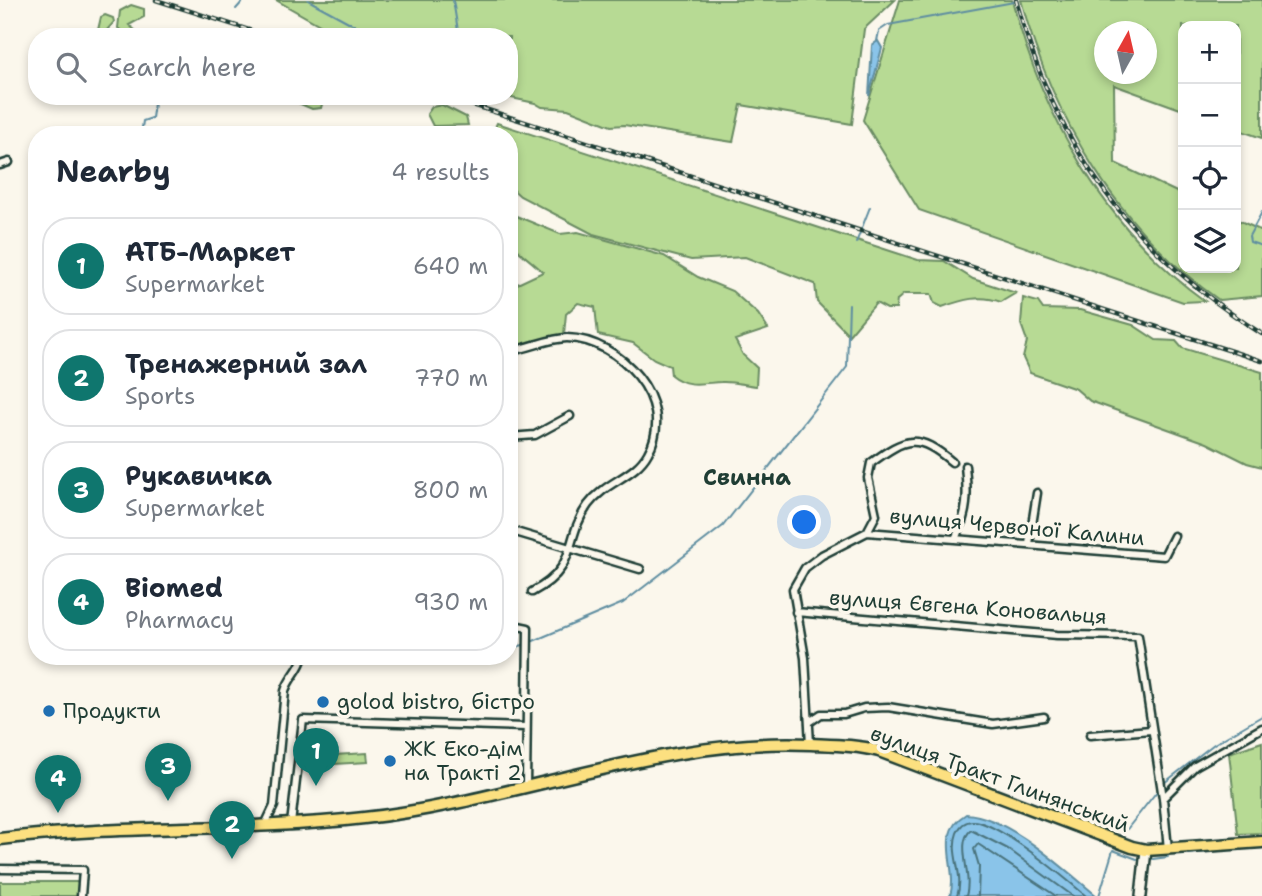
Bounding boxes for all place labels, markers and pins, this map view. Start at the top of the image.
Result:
place label: golod bistro, бістро [337,688,535,716]
marker: golod bistro, бістро [315,694,331,710]
place label: Продукти [63,697,161,725]
marker: Продукти [41,703,57,719]
pin: 1 [293,728,339,786]
place label: ЖК Еко-дім на Тракті 2 [404,735,523,787]
pin: 3 [145,743,191,801]
marker: ЖК Еко-дім на Тракті 2 [382,753,398,769]
pin: 4 [35,755,81,813]
pin: 2 [209,801,255,859]

